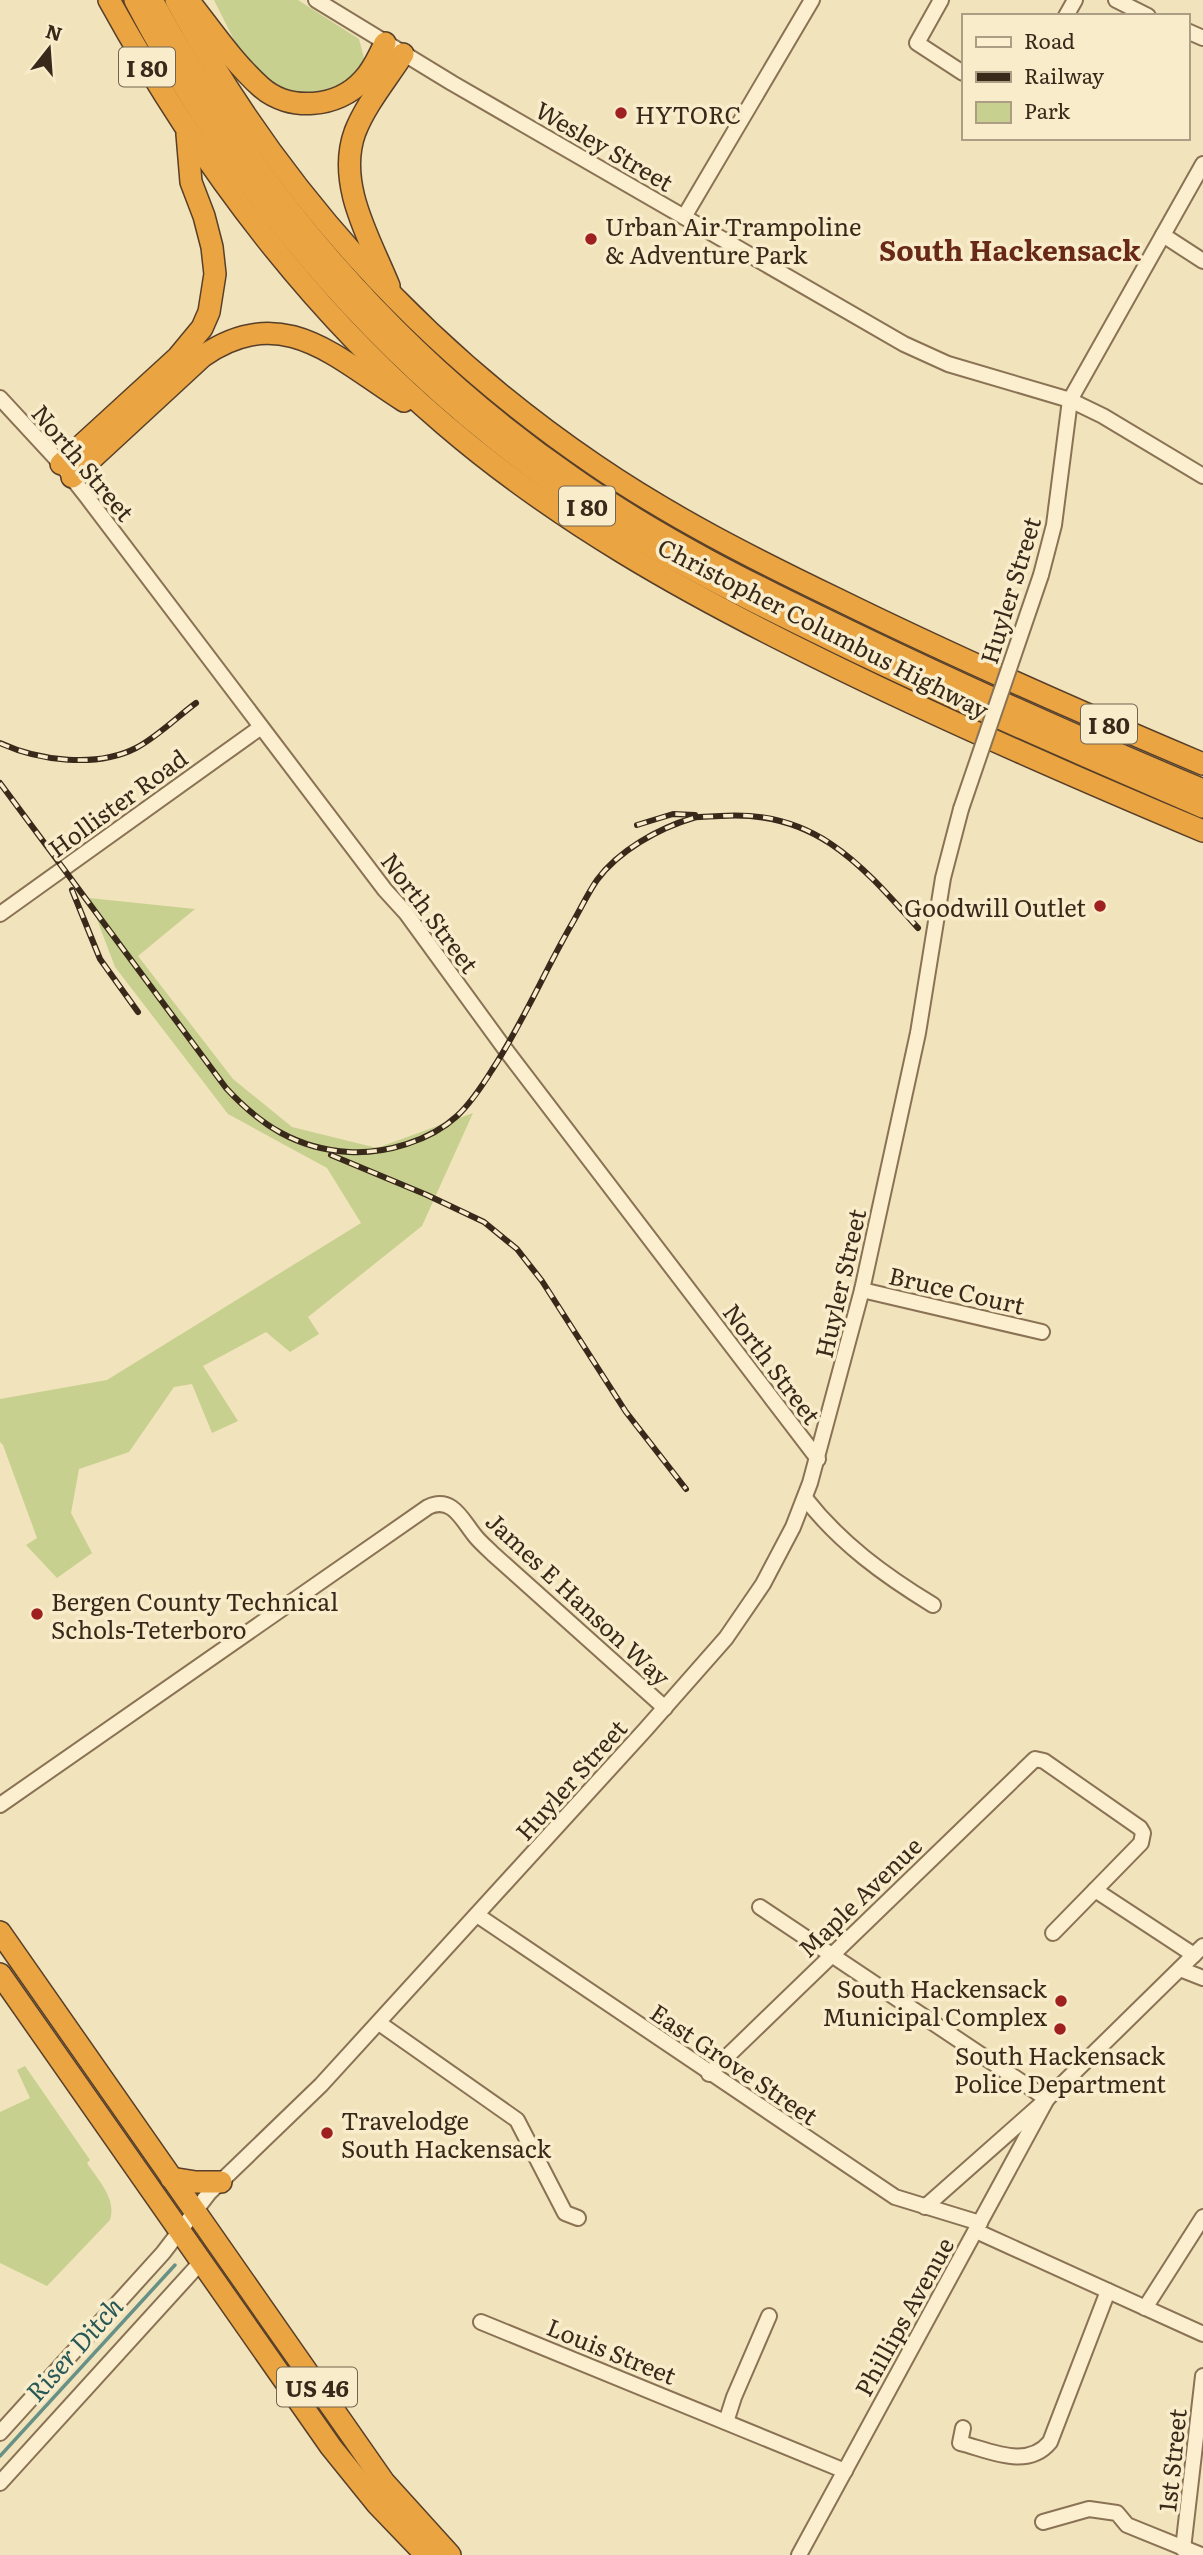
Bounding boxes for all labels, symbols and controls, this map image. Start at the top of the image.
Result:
north arrow [14,14,84,84]
legend [962,14,1189,140]
text: N [43,16,66,48]
text: Road [1024,24,1075,55]
road number: I 80 [119,48,175,86]
text: Railway [1024,59,1105,90]
street label: Wesley Street [529,91,681,199]
text: Park [1024,94,1070,125]
place label: HYTORC [635,96,741,131]
marker: HYTORC [613,105,629,121]
place label: Urban Air Trampoline & Adventure Park [605,208,862,271]
district label: South Hackensack [879,228,1141,270]
marker: Urban Air Trampoline & Adventure Park [583,231,599,247]
street label: North Street [25,396,144,528]
road number: I 80 [559,486,615,526]
street label: Huyler Street [970,512,1048,668]
street label: Christopher Columbus Highway [652,528,996,726]
road number: I 80 [1081,704,1137,744]
street label: Hollister Road [40,739,194,864]
street label: North Street [374,844,488,980]
place label: Goodwill Outlet [904,889,1086,924]
marker: Goodwill Outlet [1092,898,1108,914]
street label: Huyler Street [805,1205,873,1361]
street label: Bruce Court [886,1256,1029,1322]
street label: North Street [716,1295,830,1431]
street label: James E Hanson Way [479,1503,679,1693]
place label: Bergen County Technical Schols-Teterboro [51,1583,338,1646]
marker: Bergen County Technical Schols-Teterboro [29,1606,45,1622]
street label: Huyler Street [506,1711,634,1847]
street label: Maple Avenue [789,1828,929,1964]
place label: South Hackensack Municipal Complex [823,1970,1047,2033]
marker: South Hackensack Municipal Complex [1053,1993,1069,2009]
street label: East Grove Street [644,1994,826,2132]
marker: South Hackensack Police Department [1052,2021,1068,2037]
place label: South Hackensack Police Department [954,2037,1166,2100]
place label: Travelodge South Hackensack [341,2102,552,2165]
marker: Travelodge South Hackensack [319,2125,335,2141]
street label: Phillips Avenue [845,2230,961,2402]
water label: Riser Ditch [15,2287,131,2409]
street label: Louis Street [542,2308,682,2392]
road number: US 46 [277,2368,357,2406]
street label: 1st Street [1148,2406,1194,2513]

